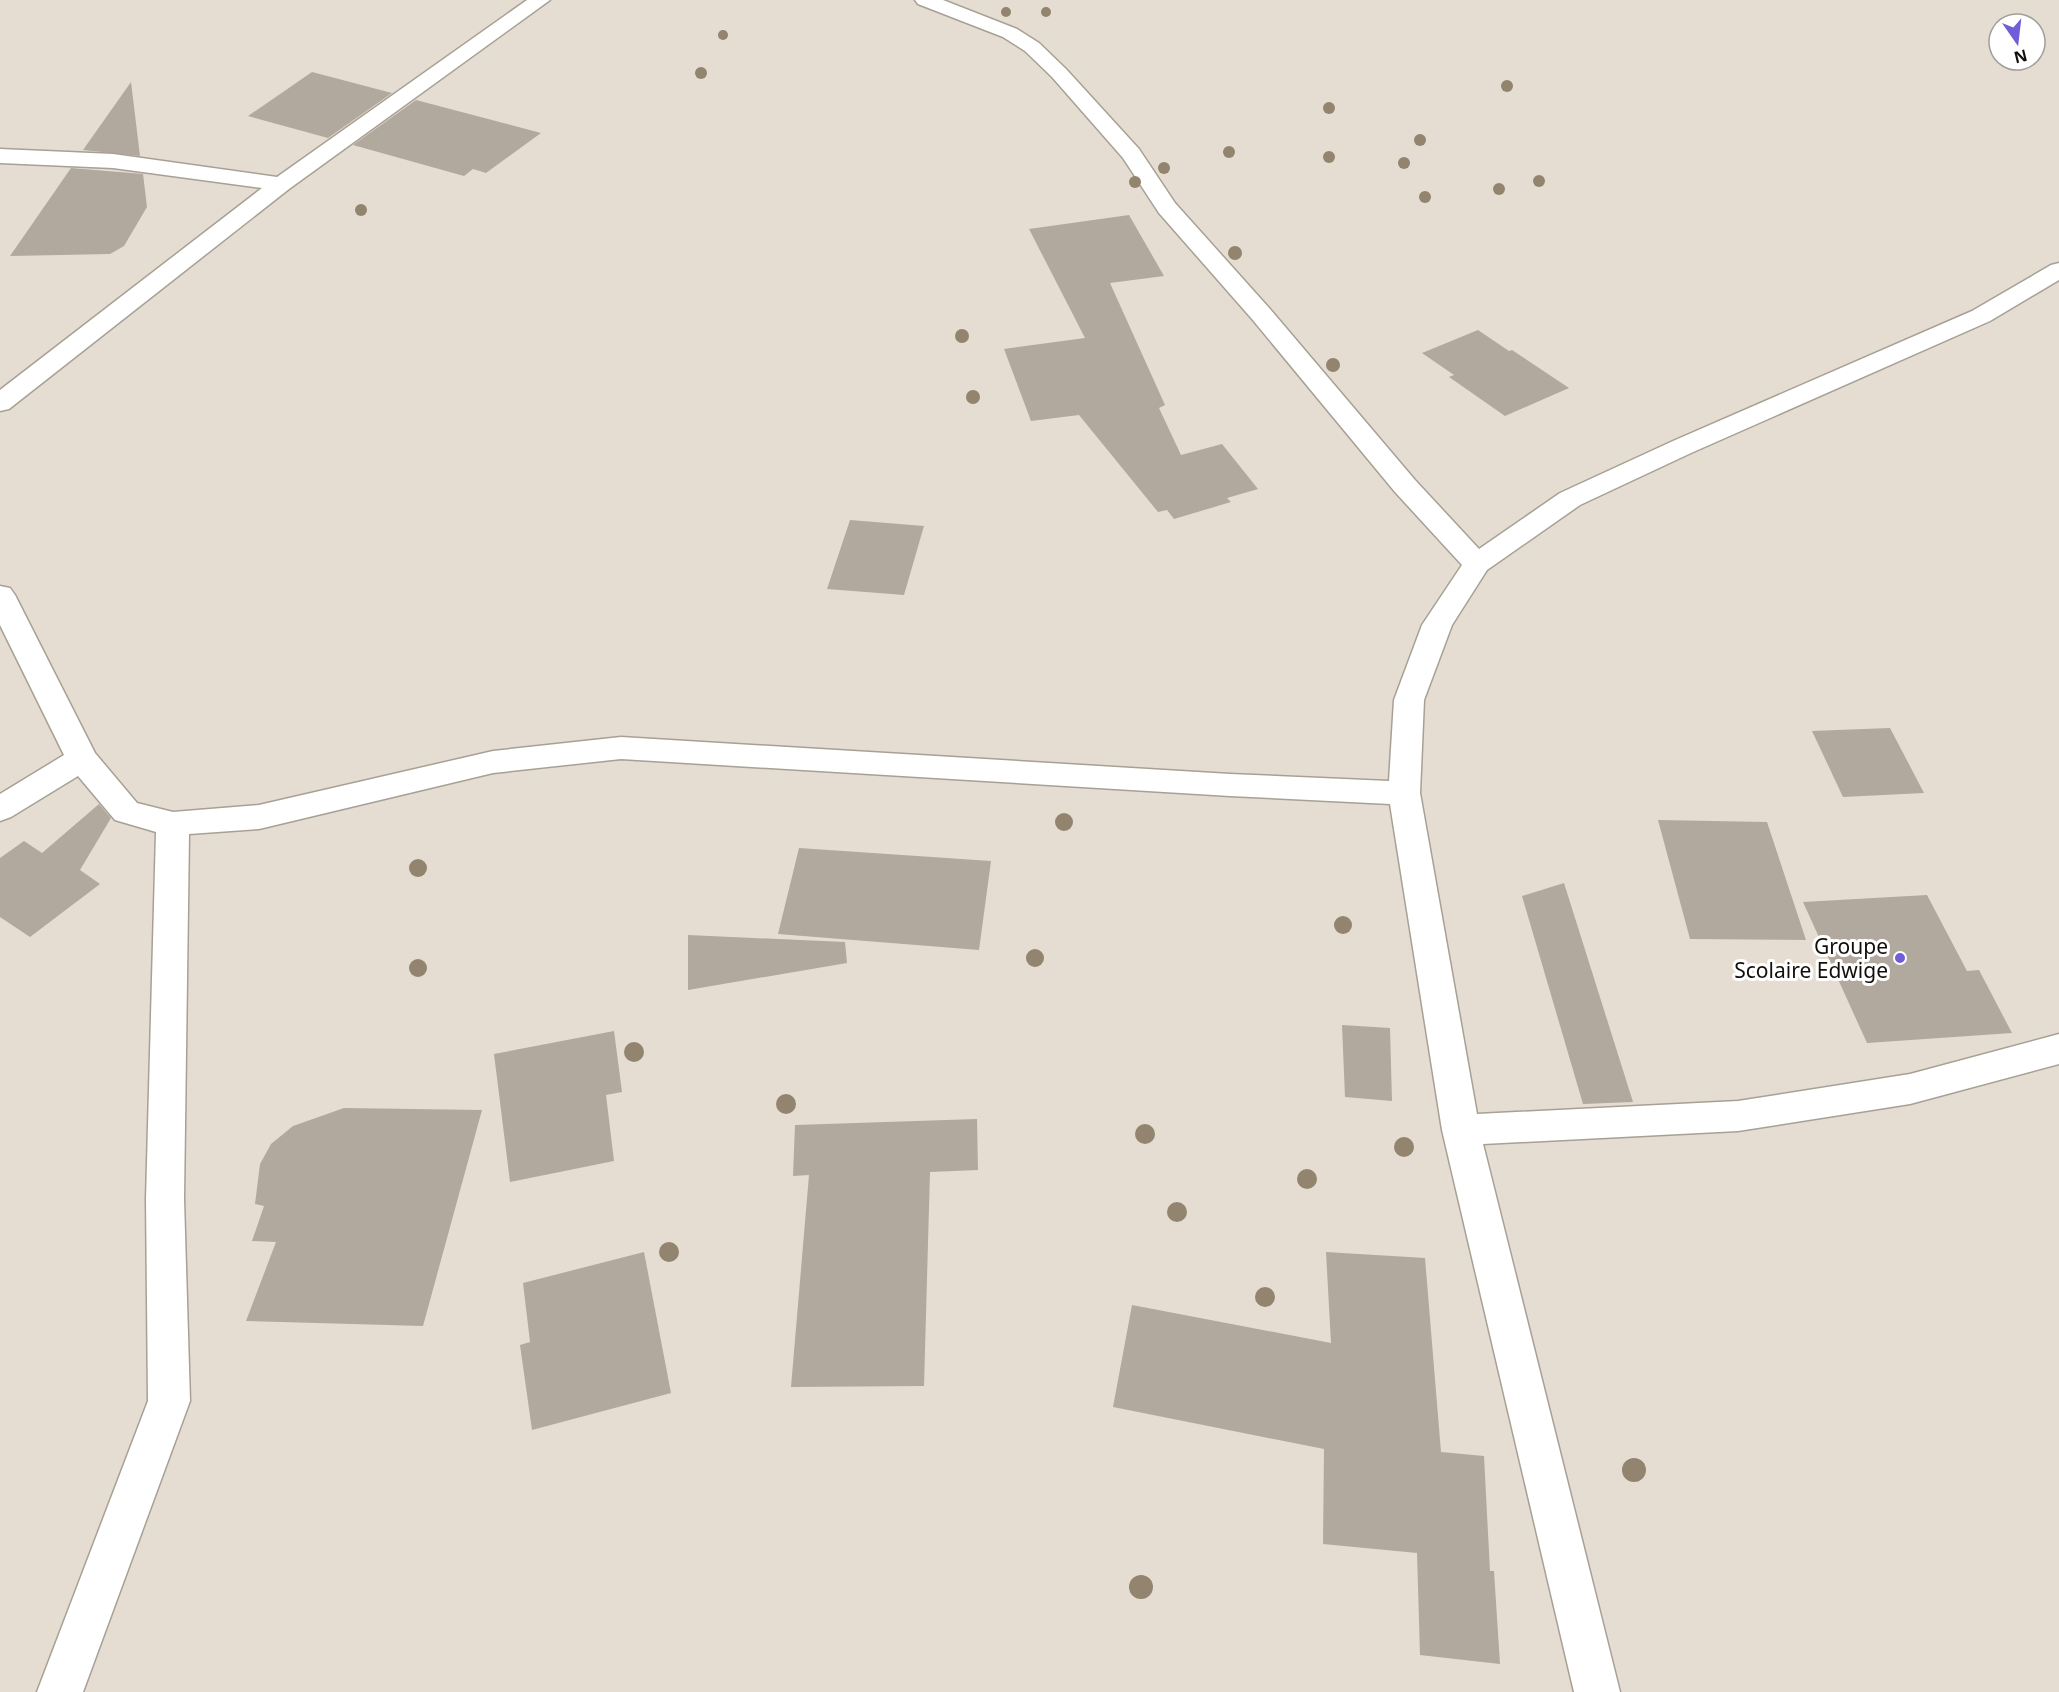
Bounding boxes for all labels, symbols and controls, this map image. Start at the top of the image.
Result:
north arrow [1987,12,2047,72]
text: N [2012,44,2030,69]
place label: Groupe Scolaire Edwige [1734,932,1888,984]
marker: Groupe Scolaire Edwige [1893,951,1907,965]

